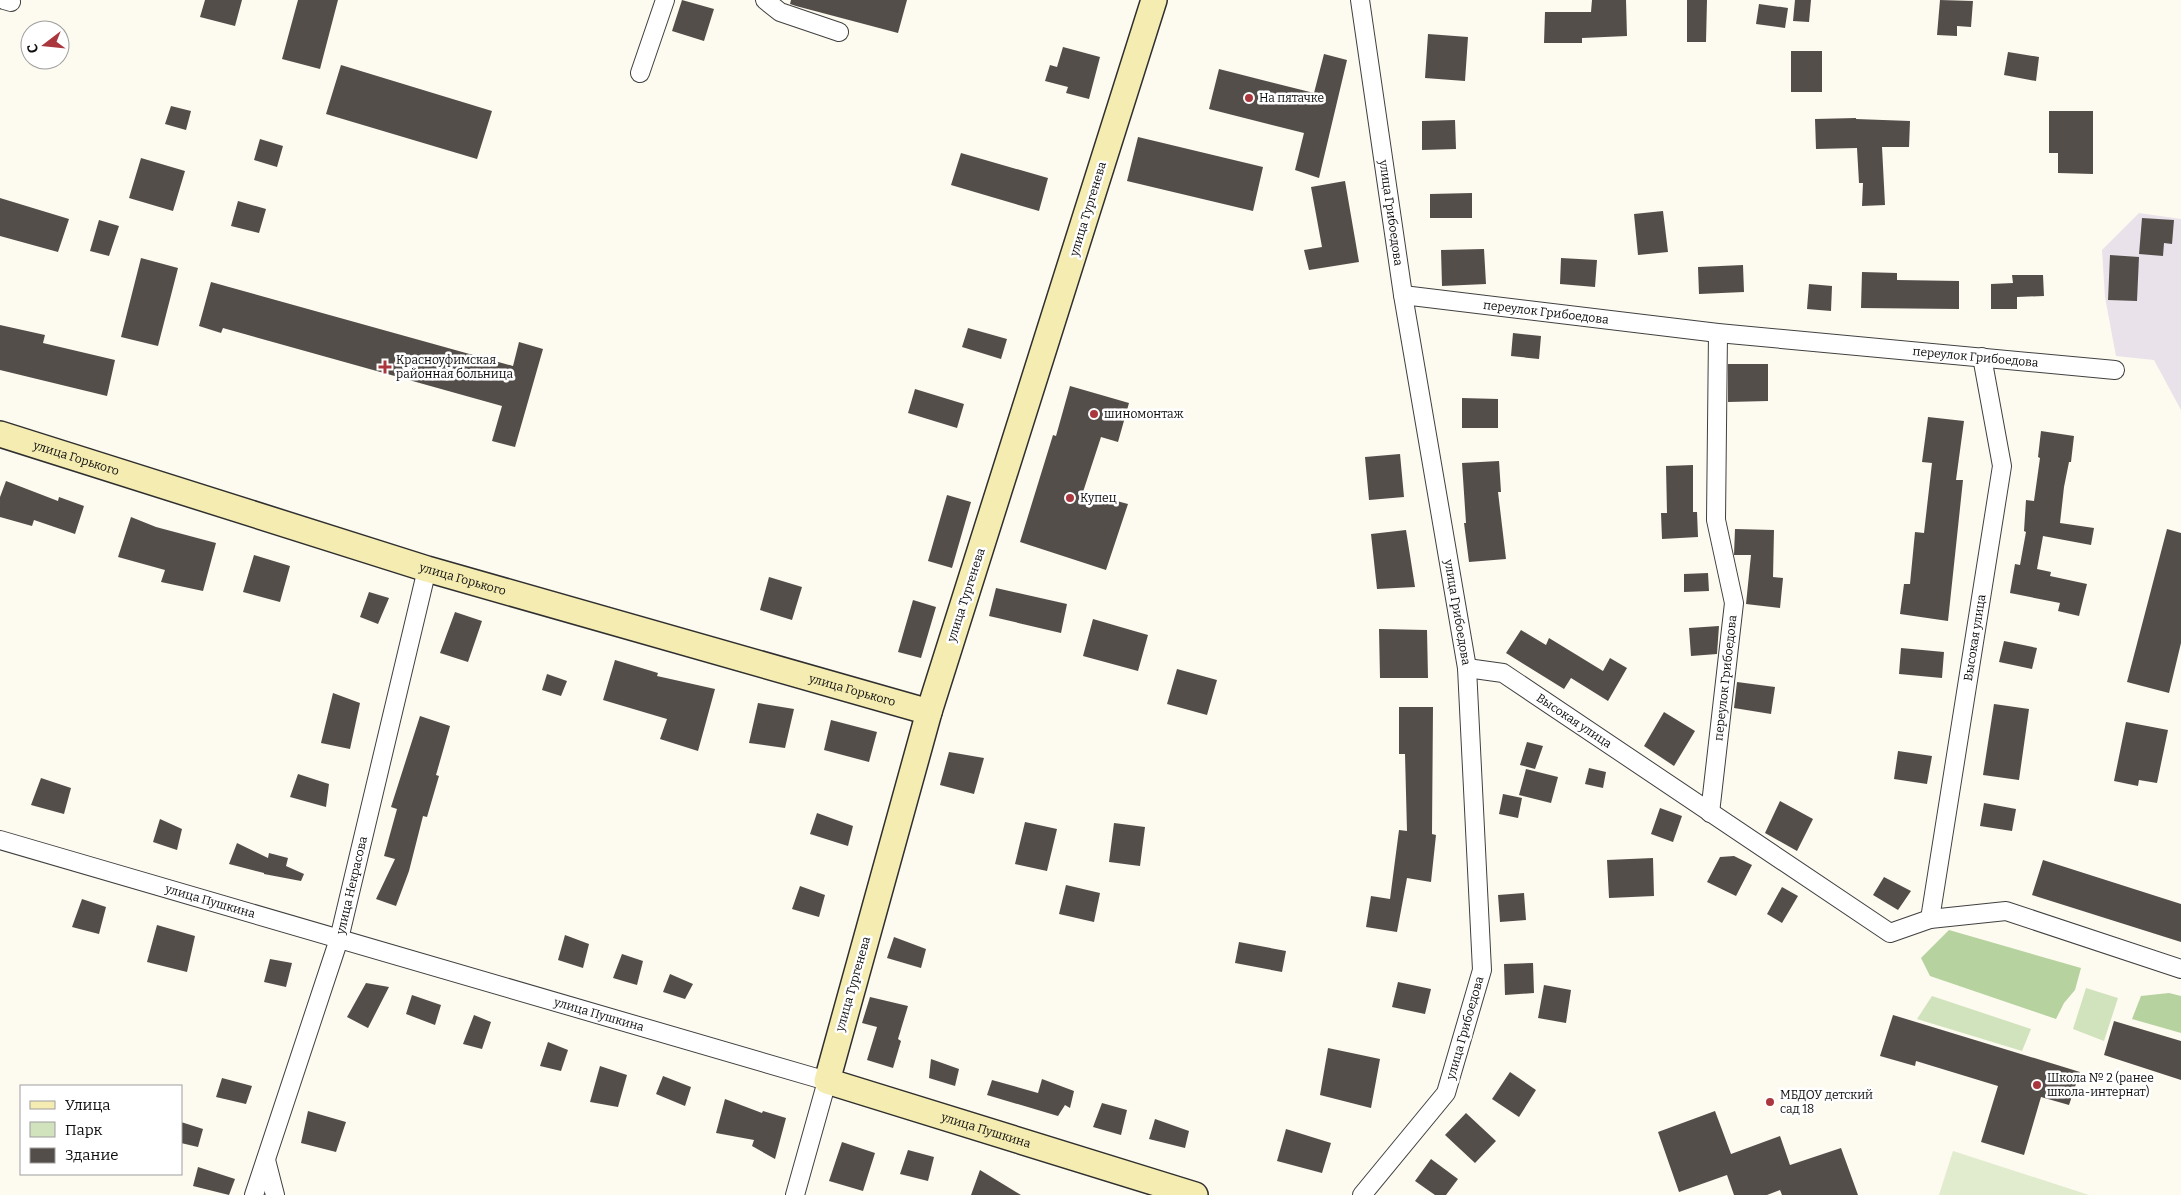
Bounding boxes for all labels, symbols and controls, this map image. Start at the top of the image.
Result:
north arrow [20,20,70,70]
text: С [24,42,42,55]
place label: На пятачке [1259,91,1324,105]
marker: На пятачке [1243,92,1255,104]
street label: улица Грибоедова [1376,158,1406,267]
street label: улица Тургенева [1067,160,1109,259]
street label: переулок Грибоедова [1482,298,1610,327]
street label: переулок Грибоедова [1912,344,2040,370]
place label: Красноуфимская районная больница [396,353,514,381]
marker: Красноуфимская районная больница [378,360,392,374]
place label: шиномонтаж [1104,407,1184,421]
marker: шиномонтаж [1088,408,1100,420]
street label: улица Горького [31,438,121,478]
place label: Купец [1080,491,1117,505]
marker: Купец [1064,492,1076,504]
street label: улица Тургенева [944,546,988,645]
street label: улица Грибоедова [1441,557,1473,667]
street label: улица Горького [417,560,508,598]
street label: Высокая улица [1961,593,1989,682]
street label: переулок Грибоедова [1711,614,1740,741]
street label: улица Горького [806,671,897,709]
street label: Высокая улица [1534,691,1615,751]
street label: улица Некрасова [333,834,370,937]
street label: улица Пушкина [163,881,257,921]
street label: улица Тургенева [832,935,873,1034]
street label: улица Грибоедова [1443,974,1487,1082]
street label: улица Пушкина [552,995,646,1034]
place label: Школа № 2 (ранее школа-интернат) [2047,1070,2154,1099]
marker: Школа № 2 (ранее школа-интернат) [2031,1079,2043,1091]
legend [20,1085,182,1175]
place label: МБДОУ детский сад 18 [1780,1088,1873,1116]
text: Улица [65,1096,111,1114]
marker: МБДОУ детский сад 18 [1764,1096,1776,1108]
street label: улица Пушкина [939,1110,1033,1151]
text: Парк [65,1121,103,1139]
text: Здание [65,1146,119,1164]

